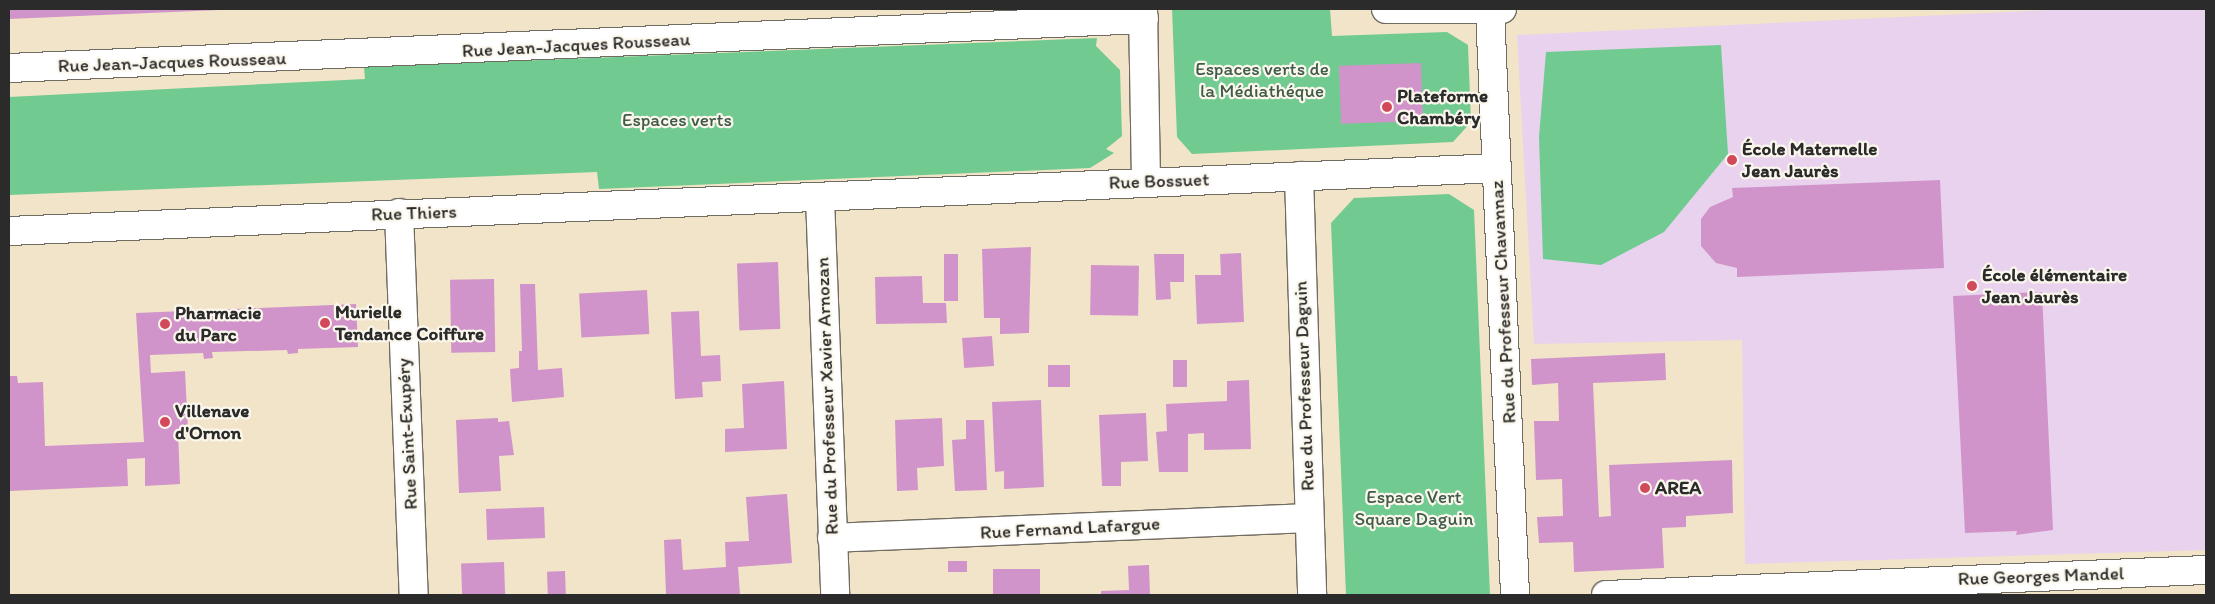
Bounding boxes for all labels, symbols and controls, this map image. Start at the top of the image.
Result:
street label: Rue Jean-Jacques Rousseau [461,28,691,62]
street label: Rue Jean-Jacques Rousseau [57,47,287,77]
park label: Espaces verts de la Médiathéque [1195,58,1329,102]
place label: Plateforme Chambéry [1397,85,1488,129]
marker: Plateforme Chambéry [1381,101,1393,113]
park label: Espaces verts [622,109,732,131]
place label: École Maternelle Jean Jaurès [1742,138,1878,182]
marker: École Maternelle Jean Jaurès [1726,154,1738,166]
street label: Rue Bossuet [1108,168,1210,194]
street label: Rue du Professeur Chavannaz [1485,180,1521,424]
street label: Rue Thiers [371,200,457,226]
street label: Rue du Professeur Xavier Arnozan [811,257,843,535]
place label: École élémentaire Jean Jaurès [1982,264,2126,308]
street label: Rue du Professeur Daguin [1289,280,1319,492]
marker: École élémentaire Jean Jaurès [1966,280,1978,292]
place label: Murielle Tendance Coiffure [335,301,484,345]
place label: Pharmacie du Parc [175,302,261,346]
marker: Murielle Tendance Coiffure [319,317,331,329]
marker: Pharmacie du Parc [159,318,171,330]
street label: Rue Saint-Exupéry [392,358,422,510]
place label: Villenave d'Ornon [175,400,249,444]
marker: Villenave d'Ornon [159,416,171,428]
place label: AREA [1655,477,1701,499]
marker: AREA [1639,482,1651,494]
park label: Espace Vert Square Daguin [1355,486,1473,530]
street label: Rue Fernand Lafargue [980,512,1160,544]
street label: Rue Georges Mandel [1957,562,2125,590]

